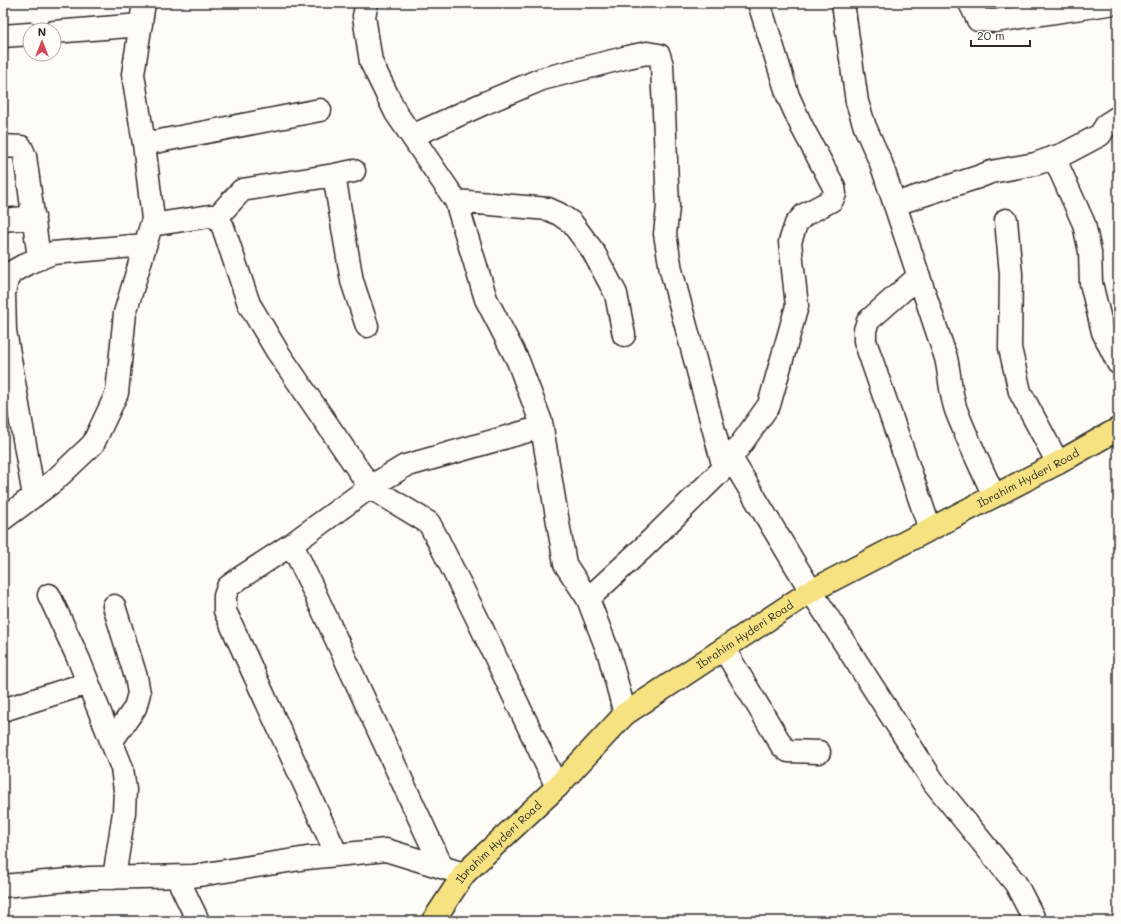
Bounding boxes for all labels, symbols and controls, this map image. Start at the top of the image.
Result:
north arrow [22,22,62,62]
scale bar [971,22,1030,48]
text: N [38,24,46,39]
text: 20 m [977,27,1005,43]
street label: Ibrahim Hyderi Road [974,445,1082,511]
street label: Ibrahim Hyderi Road [693,597,796,672]
street label: Ibrahim Hyderi Road [452,798,544,886]

